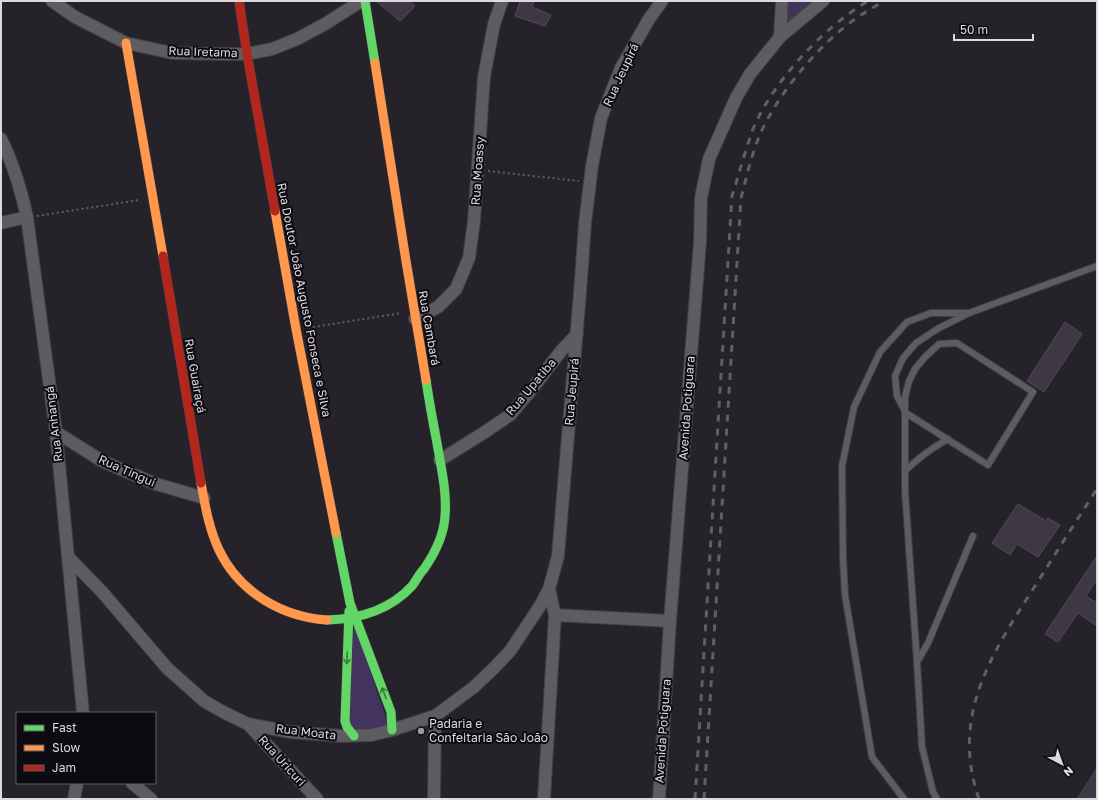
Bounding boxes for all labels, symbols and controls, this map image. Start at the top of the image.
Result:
scale bar [954,16,1033,42]
text: 50 m [960,22,988,37]
street label: Rua Jeupirá [599,41,642,109]
street label: Rua Iretama [168,43,238,60]
street label: Rua Moassy [468,136,487,206]
street label: Rua Doutor João Augusto Fonseca e Silva [274,182,335,418]
street label: Rua Cambará [416,289,443,367]
street label: Rua Guairaçá [182,338,209,414]
street label: Rua Upatiba [502,355,559,418]
street label: Avenida Potiguara [675,355,698,460]
street label: Rua Jeupirá [561,358,582,426]
street label: Rua Anhangá [41,385,66,463]
street label: Rua Tingui [96,451,158,490]
one-way arrow [344,651,351,664]
street label: Avenida Potiguara [651,678,674,783]
one-way arrow [379,687,387,699]
legend [16,712,156,784]
place label: Padaria e Confeitaria São João [429,716,548,745]
text: Fast [52,720,77,735]
street label: Rua Moata [275,720,337,743]
marker: Padaria e Confeitaria São João [416,726,426,736]
street label: Rua Uricuri [256,732,309,789]
text: Slow [52,740,80,755]
north arrow [1042,744,1082,784]
text: Jam [52,760,76,775]
text: N [1061,764,1076,780]

